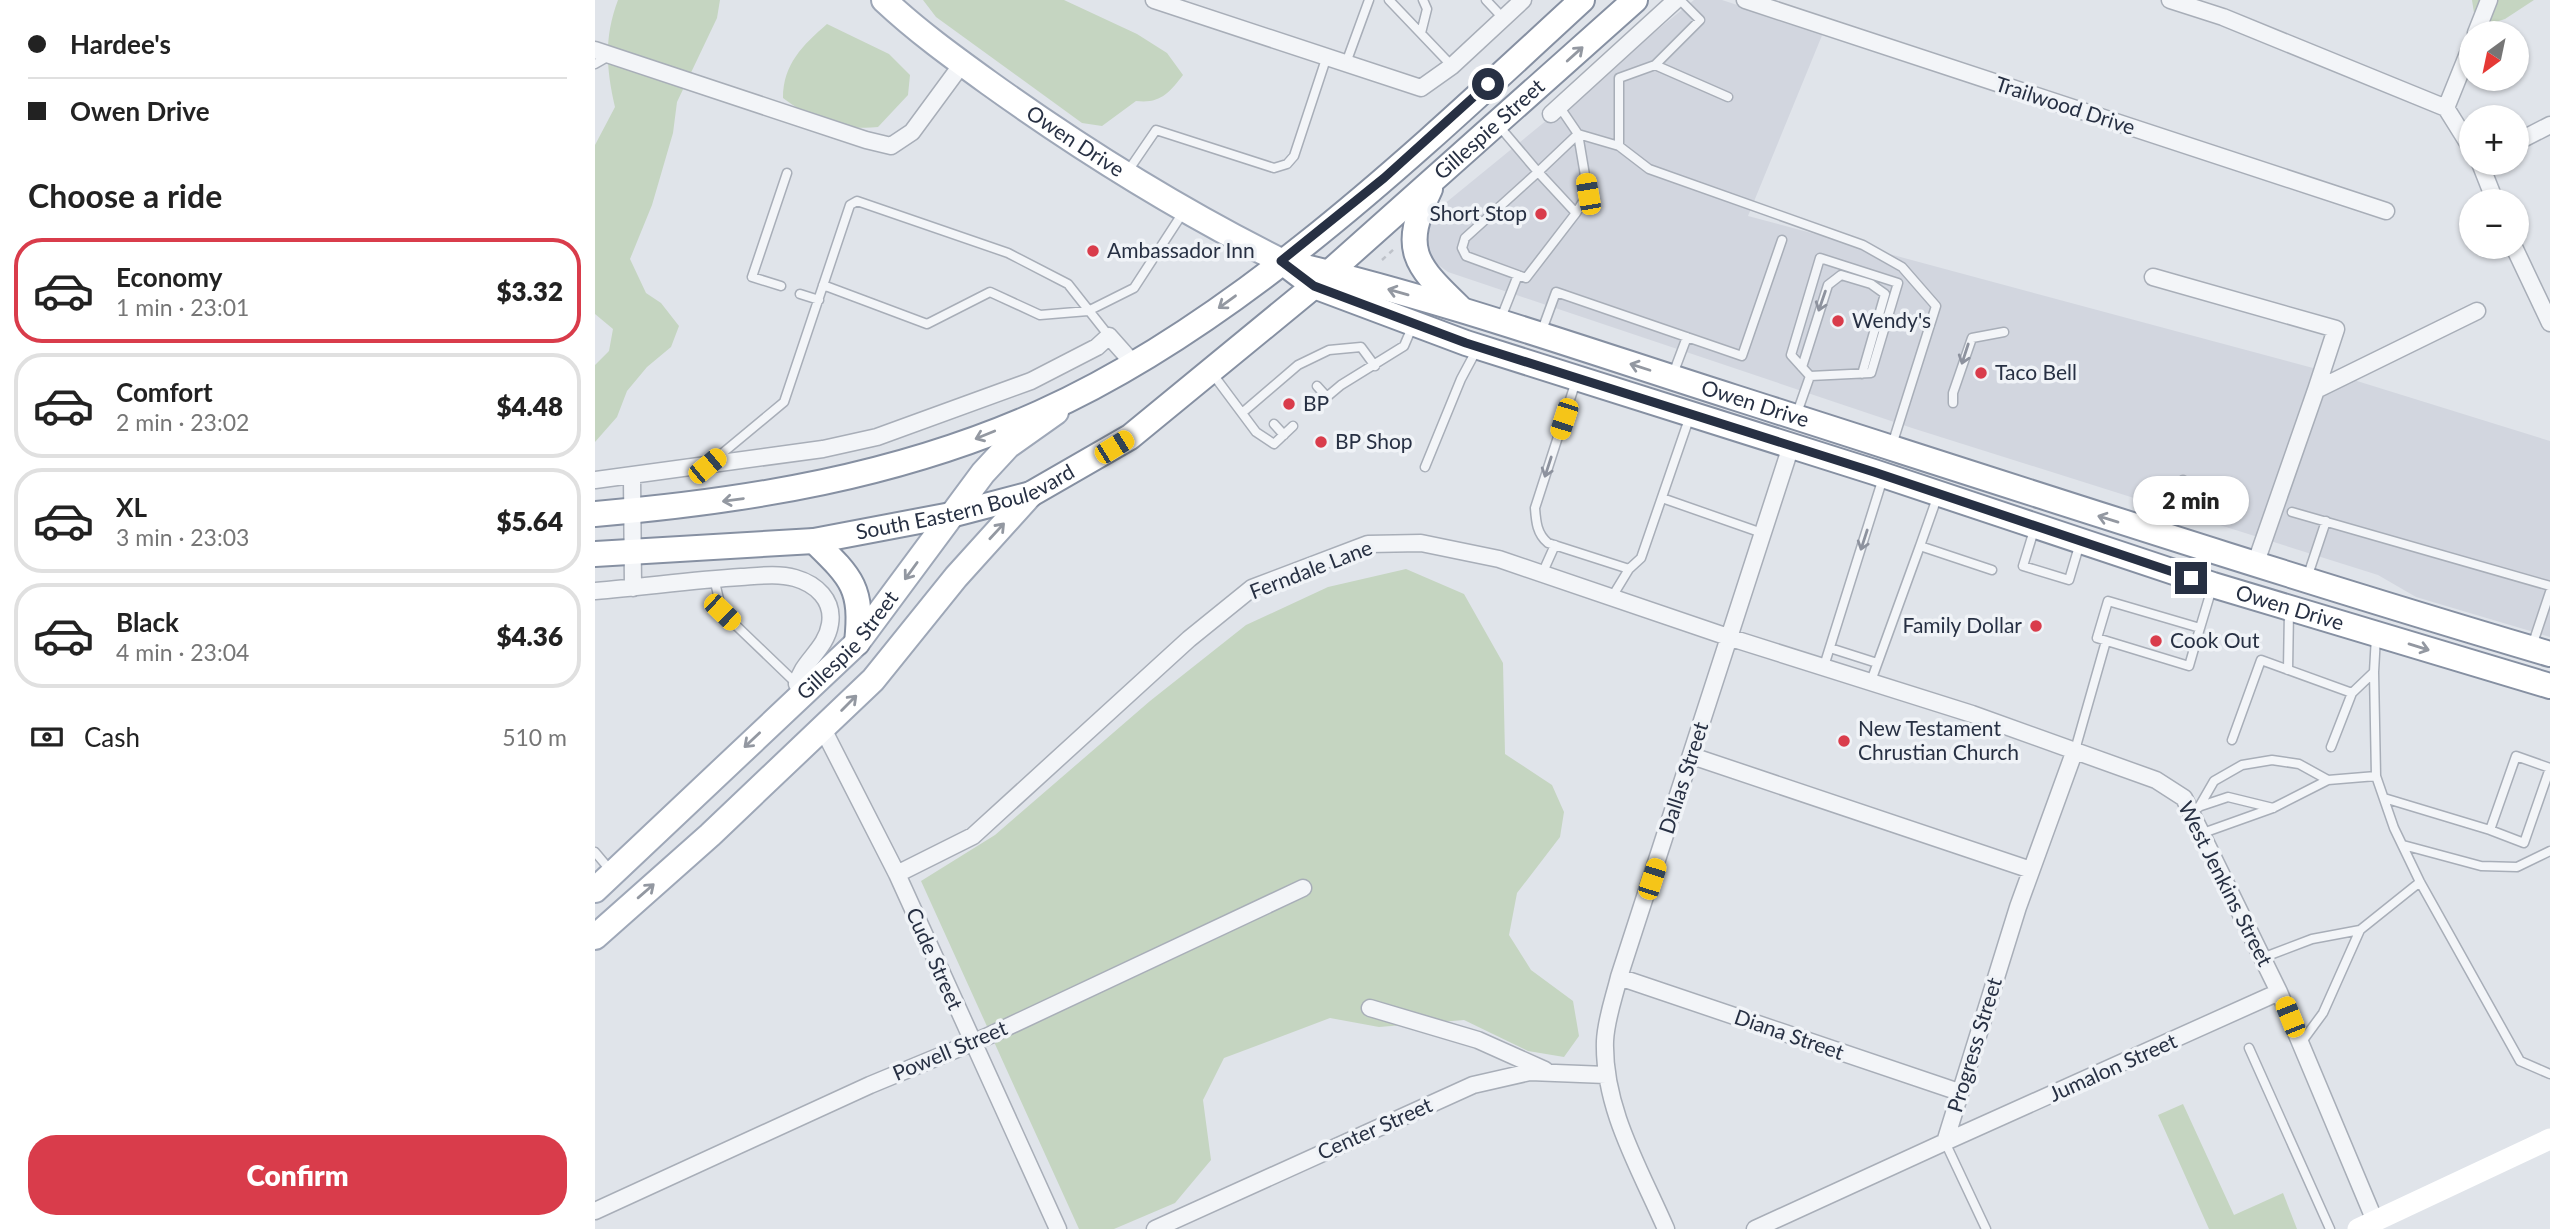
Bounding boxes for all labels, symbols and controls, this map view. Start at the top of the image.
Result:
north arrow [2459,21,2529,91]
map controls [2459,21,2529,259]
text: Hardee's [70,28,171,60]
one-way arrow [1566,46,1583,63]
route start [1472,68,1504,100]
street label: Trailwood Drive [1992,70,2138,139]
street label: Gillespie Street [1428,73,1549,184]
text: Owen Drive [70,95,210,127]
street label: Owen Drive [1022,99,1129,181]
button: + [2459,105,2529,175]
car [1575,171,1602,217]
text: Choose a ride [28,176,222,215]
button: − [2459,189,2529,259]
place label: Short Stop [1430,200,1527,225]
marker: Short Stop [1533,206,1549,222]
place label: Ambassador Inn [1107,237,1255,262]
marker: Ambassador Inn [1085,243,1101,259]
icon: car [32,259,95,322]
text: Economy [116,261,222,293]
text: $3.32 [496,275,563,307]
one-way arrow [1388,284,1410,297]
one-way arrow [1815,290,1827,312]
text: 1 min · 23:01 [116,293,249,321]
one-way arrow [1218,295,1237,309]
place label: Wendy's [1852,307,1931,332]
marker: Wendy's [1830,313,1846,329]
one-way arrow [1958,342,1971,364]
place label: Taco Bell [1995,359,2077,384]
one-way arrow [1630,360,1652,373]
marker: Taco Bell [1973,365,1989,381]
icon: car [32,374,95,437]
street label: Owen Drive [1699,374,1812,432]
text: Comfort [116,376,213,408]
text: $4.48 [496,390,563,422]
place label: BP [1303,390,1329,415]
marker: BP [1281,396,1297,412]
car [1548,396,1581,442]
text: 2 min · 23:02 [116,408,249,436]
car [1091,427,1138,467]
place label: BP Shop [1335,428,1413,453]
one-way arrow [975,429,997,442]
marker: BP Shop [1313,434,1329,450]
car [685,444,730,488]
one-way arrow [1541,455,1554,477]
street label: South Eastern Boulevard [854,458,1078,544]
callout: 2 min [2133,476,2249,526]
text: 2 min [2162,486,2220,514]
icon: car [32,489,95,552]
text: XL [116,491,147,523]
one-way arrow [722,493,745,506]
text: $5.64 [496,505,563,537]
one-way arrow [2097,512,2119,525]
one-way arrow [989,522,1005,540]
text: 3 min · 23:03 [116,523,249,551]
one-way arrow [1856,529,1869,551]
street label: Ferndale Lane [1246,534,1375,603]
one-way arrow [904,561,918,580]
route end [2175,562,2207,594]
street label: Owen Drive [2233,579,2347,635]
street label: Gillespie Street [791,585,903,704]
car [700,590,745,634]
icon: car [32,604,95,667]
text: Black [116,606,179,638]
place label: Family Dollar [1903,612,2022,637]
marker: Family Dollar [2028,618,2044,634]
text: $4.36 [496,620,563,652]
place label: Cook Out [2170,627,2260,652]
marker: Cook Out [2148,633,2164,649]
text: 4 min · 23:04 [116,638,249,666]
one-way arrow [2408,641,2430,654]
one-way arrow [840,695,857,712]
place label: New Testament Chrustian Church [1858,715,2019,764]
icon: cash [28,718,66,756]
street label: Dallas Street [1653,718,1713,837]
text: Cash [84,721,140,753]
text: 510 m [502,723,567,751]
one-way arrow [743,732,761,748]
marker: New Testament Chrustian Church [1836,733,1852,749]
street label: West Jenkins Street [2174,797,2279,970]
car [1636,856,1669,902]
one-way arrow [637,883,654,900]
street label: Cude Street [902,903,969,1014]
street label: Progress Street [1941,974,2006,1115]
car [2273,994,2308,1040]
street label: Diana Street [1731,1003,1848,1064]
street label: Powell Street [888,1014,1011,1085]
street label: Jumalon Street [2045,1027,2181,1106]
street label: Center Street [1313,1091,1436,1164]
button: Confirm [28,1135,567,1215]

